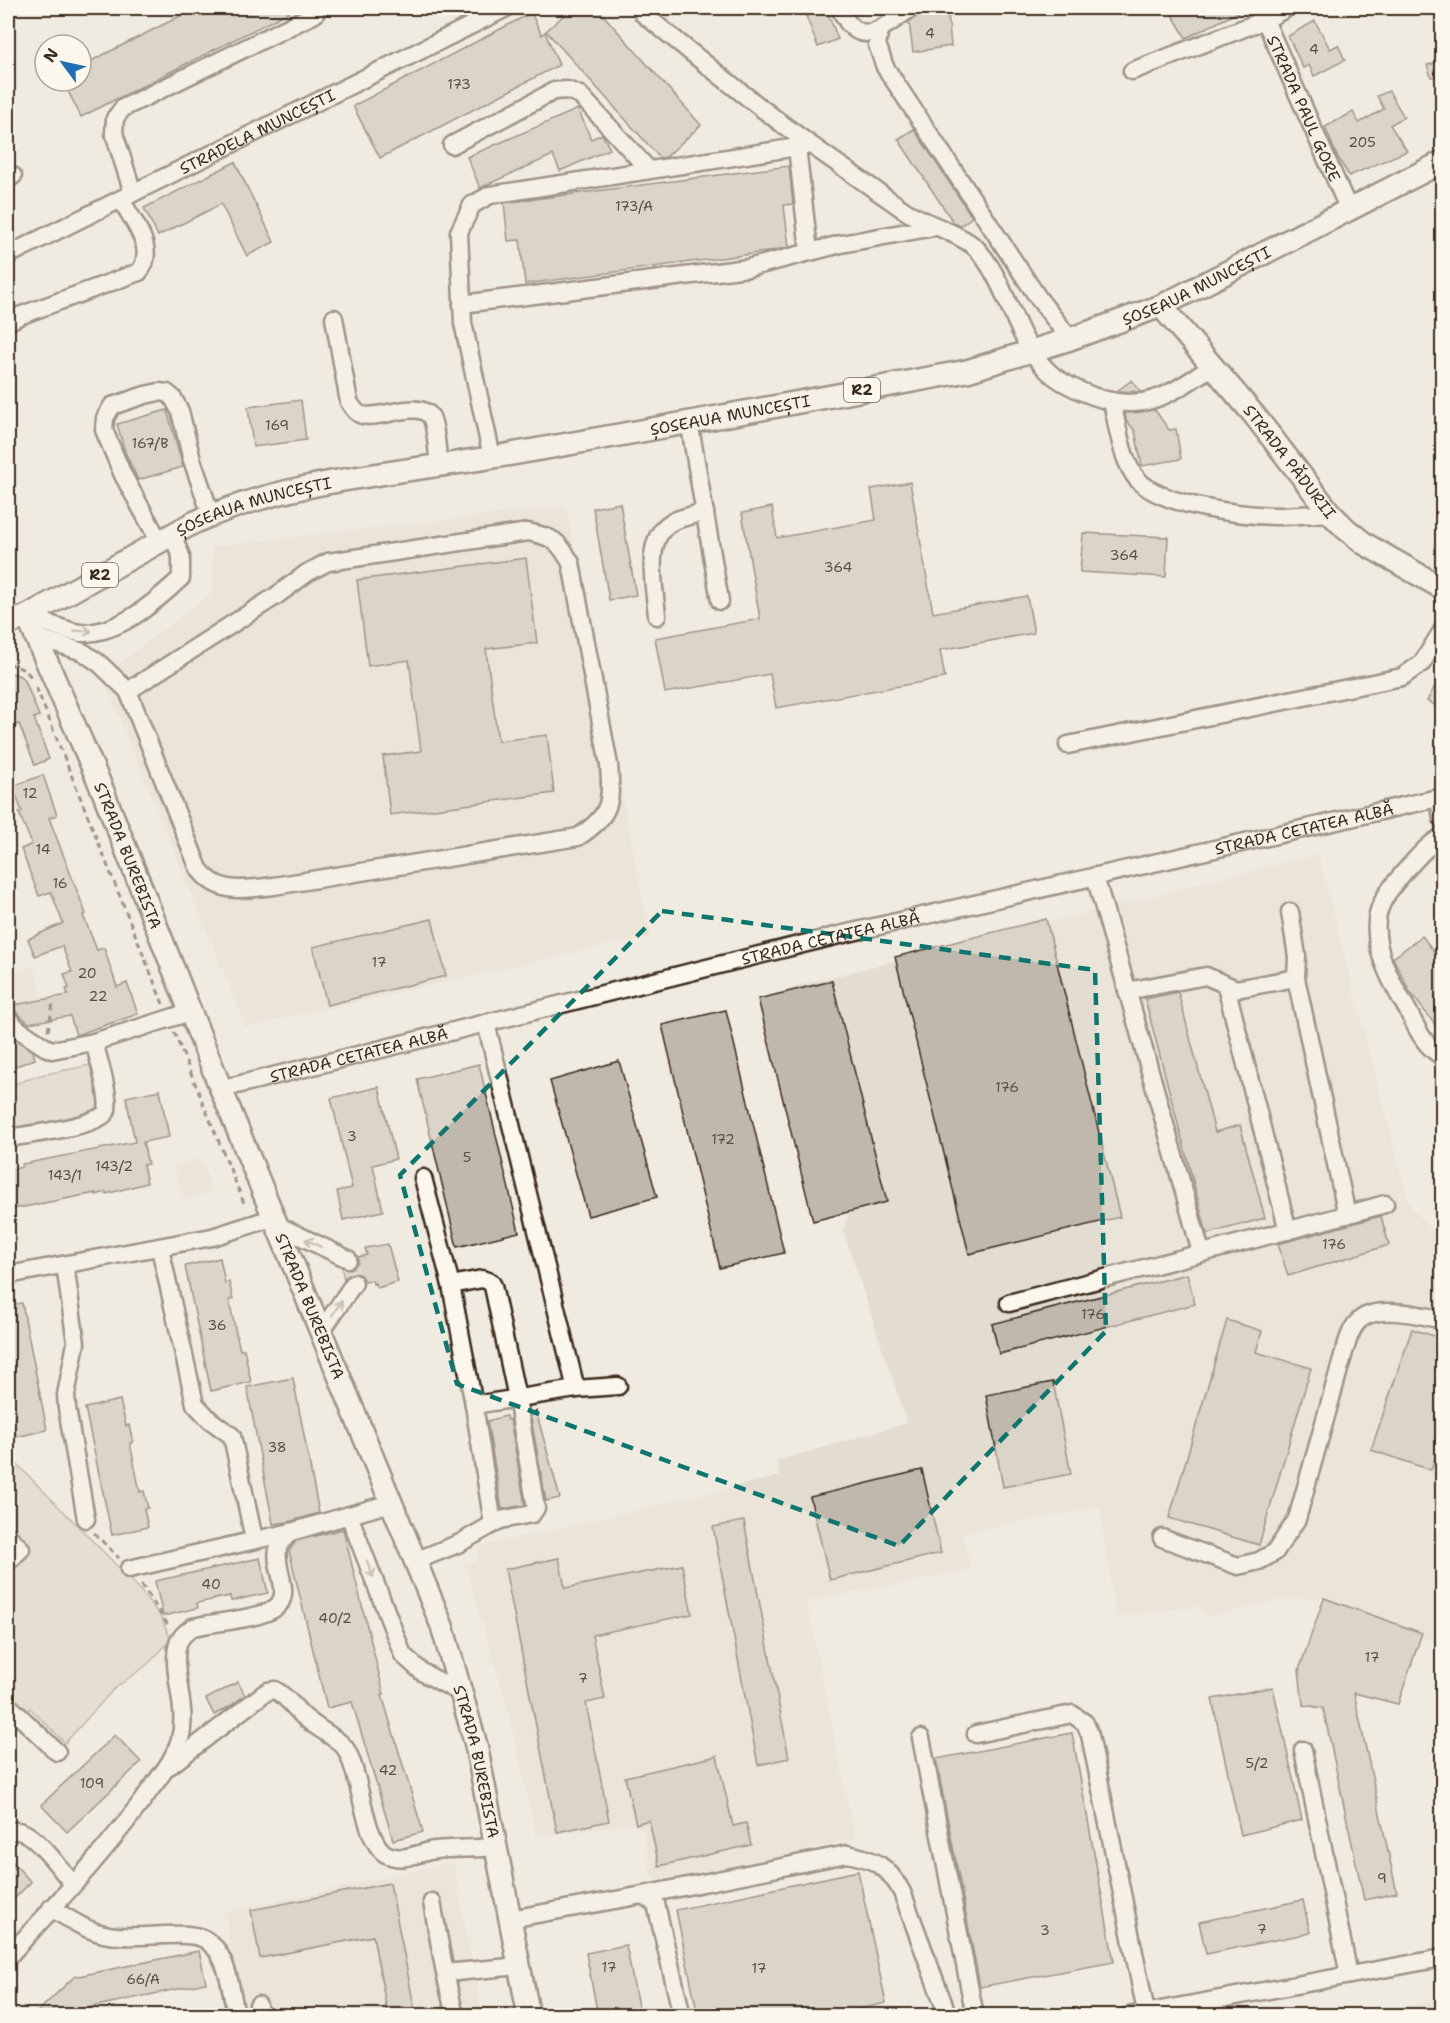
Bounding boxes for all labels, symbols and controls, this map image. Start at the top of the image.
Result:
house number: 4 [925,24,935,42]
street label: STRADA PAUL GORE [1262,32,1345,185]
north arrow [33,33,93,93]
house number: 4 [1309,40,1319,58]
text: N [39,44,63,66]
house number: 173 [447,75,471,93]
street label: STRADELA MUNCEȘTI [176,84,339,179]
house number: 205 [1348,133,1376,151]
house number: 173/A [615,197,653,215]
street label: ȘOSEAUA MUNCEȘTI [1119,241,1275,331]
road number: R2 [844,378,880,402]
street label: ȘOSEAUA MUNCEȘTI [648,390,812,441]
street label: STRADA PĂDURII [1239,400,1341,523]
house number: 169 [265,416,289,434]
house number: 167/B [132,434,168,452]
street label: ȘOSEAUA MUNCEȘTI [172,472,333,542]
house number: 364 [1110,546,1138,564]
house number: 364 [824,558,852,576]
road number: R2 [82,563,118,587]
one-way arrow [73,625,92,637]
street label: STRADA BUREBISTA [89,779,166,932]
house number: 12 [23,784,37,802]
street label: STRADA CETATEA ALBĂ [1213,798,1396,860]
house number: 14 [35,840,51,858]
house number: 16 [52,874,68,892]
street label: STRADA CETATEA ALBĂ [739,907,922,970]
house number: 17 [372,953,386,971]
house number: 20 [77,964,97,982]
house number: 22 [89,987,107,1005]
street label: STRADA CETATEA ALBĂ [268,1023,450,1087]
house number: 176 [995,1078,1019,1096]
house number: 3 [347,1127,357,1145]
house number: 172 [711,1130,735,1148]
house number: 5 [463,1148,471,1166]
house number: 143/2 [95,1157,133,1175]
house number: 143/1 [48,1166,82,1184]
street label: STRADA BUREBISTA [270,1230,349,1383]
house number: 176 [1322,1235,1346,1253]
one-way arrow [305,1236,323,1248]
one-way arrow [331,1300,343,1317]
house number: 176 [1081,1305,1105,1323]
house number: 36 [207,1316,227,1334]
house number: 38 [267,1438,287,1456]
one-way arrow [365,1559,376,1578]
house number: 40 [201,1575,221,1593]
house number: 40/2 [318,1609,352,1627]
house number: 17 [1365,1648,1379,1666]
house number: 7 [578,1669,588,1687]
street label: STRADA BUREBISTA [448,1683,504,1840]
house number: 5/2 [1246,1754,1268,1772]
house number: 42 [379,1761,397,1779]
house number: 109 [80,1774,104,1792]
house number: 9 [1377,1869,1387,1887]
house number: 7 [1257,1920,1267,1938]
house number: 3 [1040,1921,1050,1939]
house number: 17 [602,1958,616,1976]
house number: 17 [752,1959,766,1977]
house number: 66/A [126,1970,160,1988]

